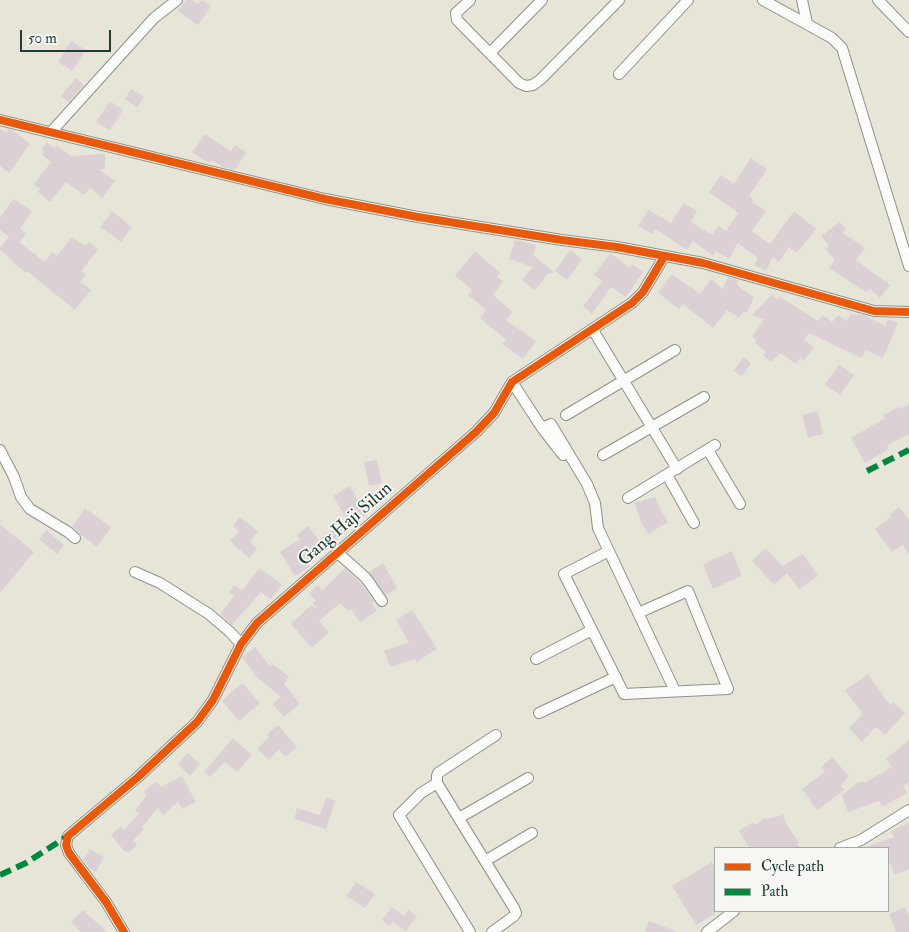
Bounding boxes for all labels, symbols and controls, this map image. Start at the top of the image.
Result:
scale bar [22,20,114,52]
text: 50 m [28,29,57,48]
street label: Gang Haji Silun [295,478,397,572]
legend [714,847,889,912]
text: Cycle path [761,857,824,876]
text: Path [761,882,788,901]

